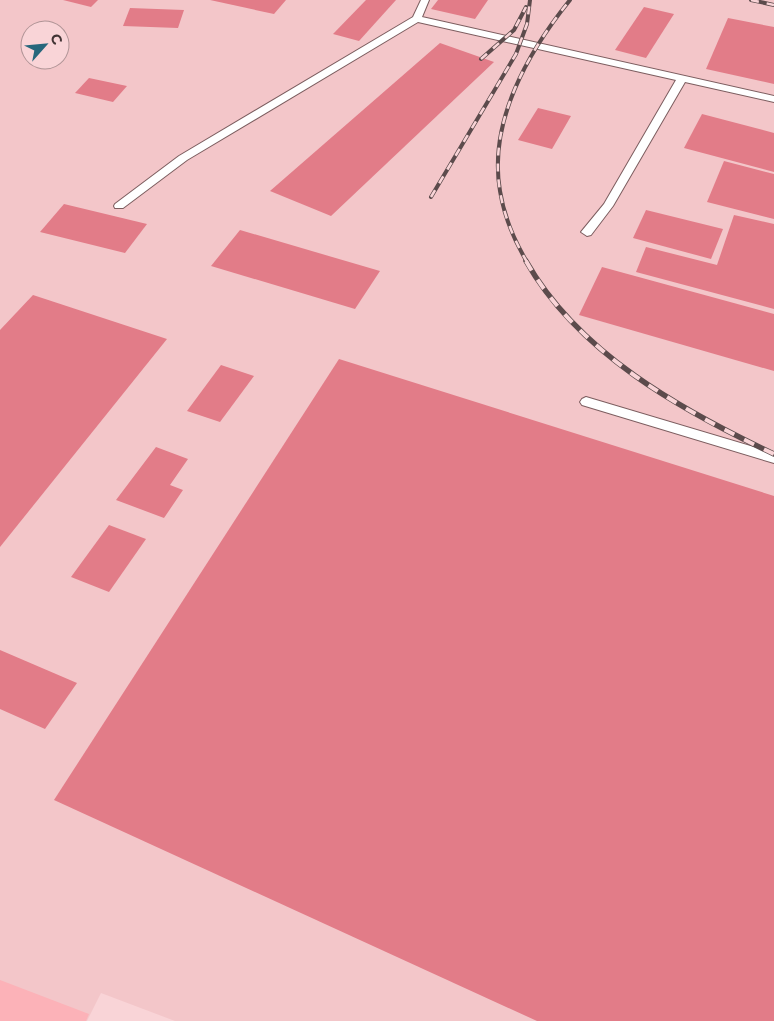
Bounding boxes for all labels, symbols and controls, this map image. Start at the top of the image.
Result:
north arrow [20,20,70,70]
text: С [46,30,67,48]

